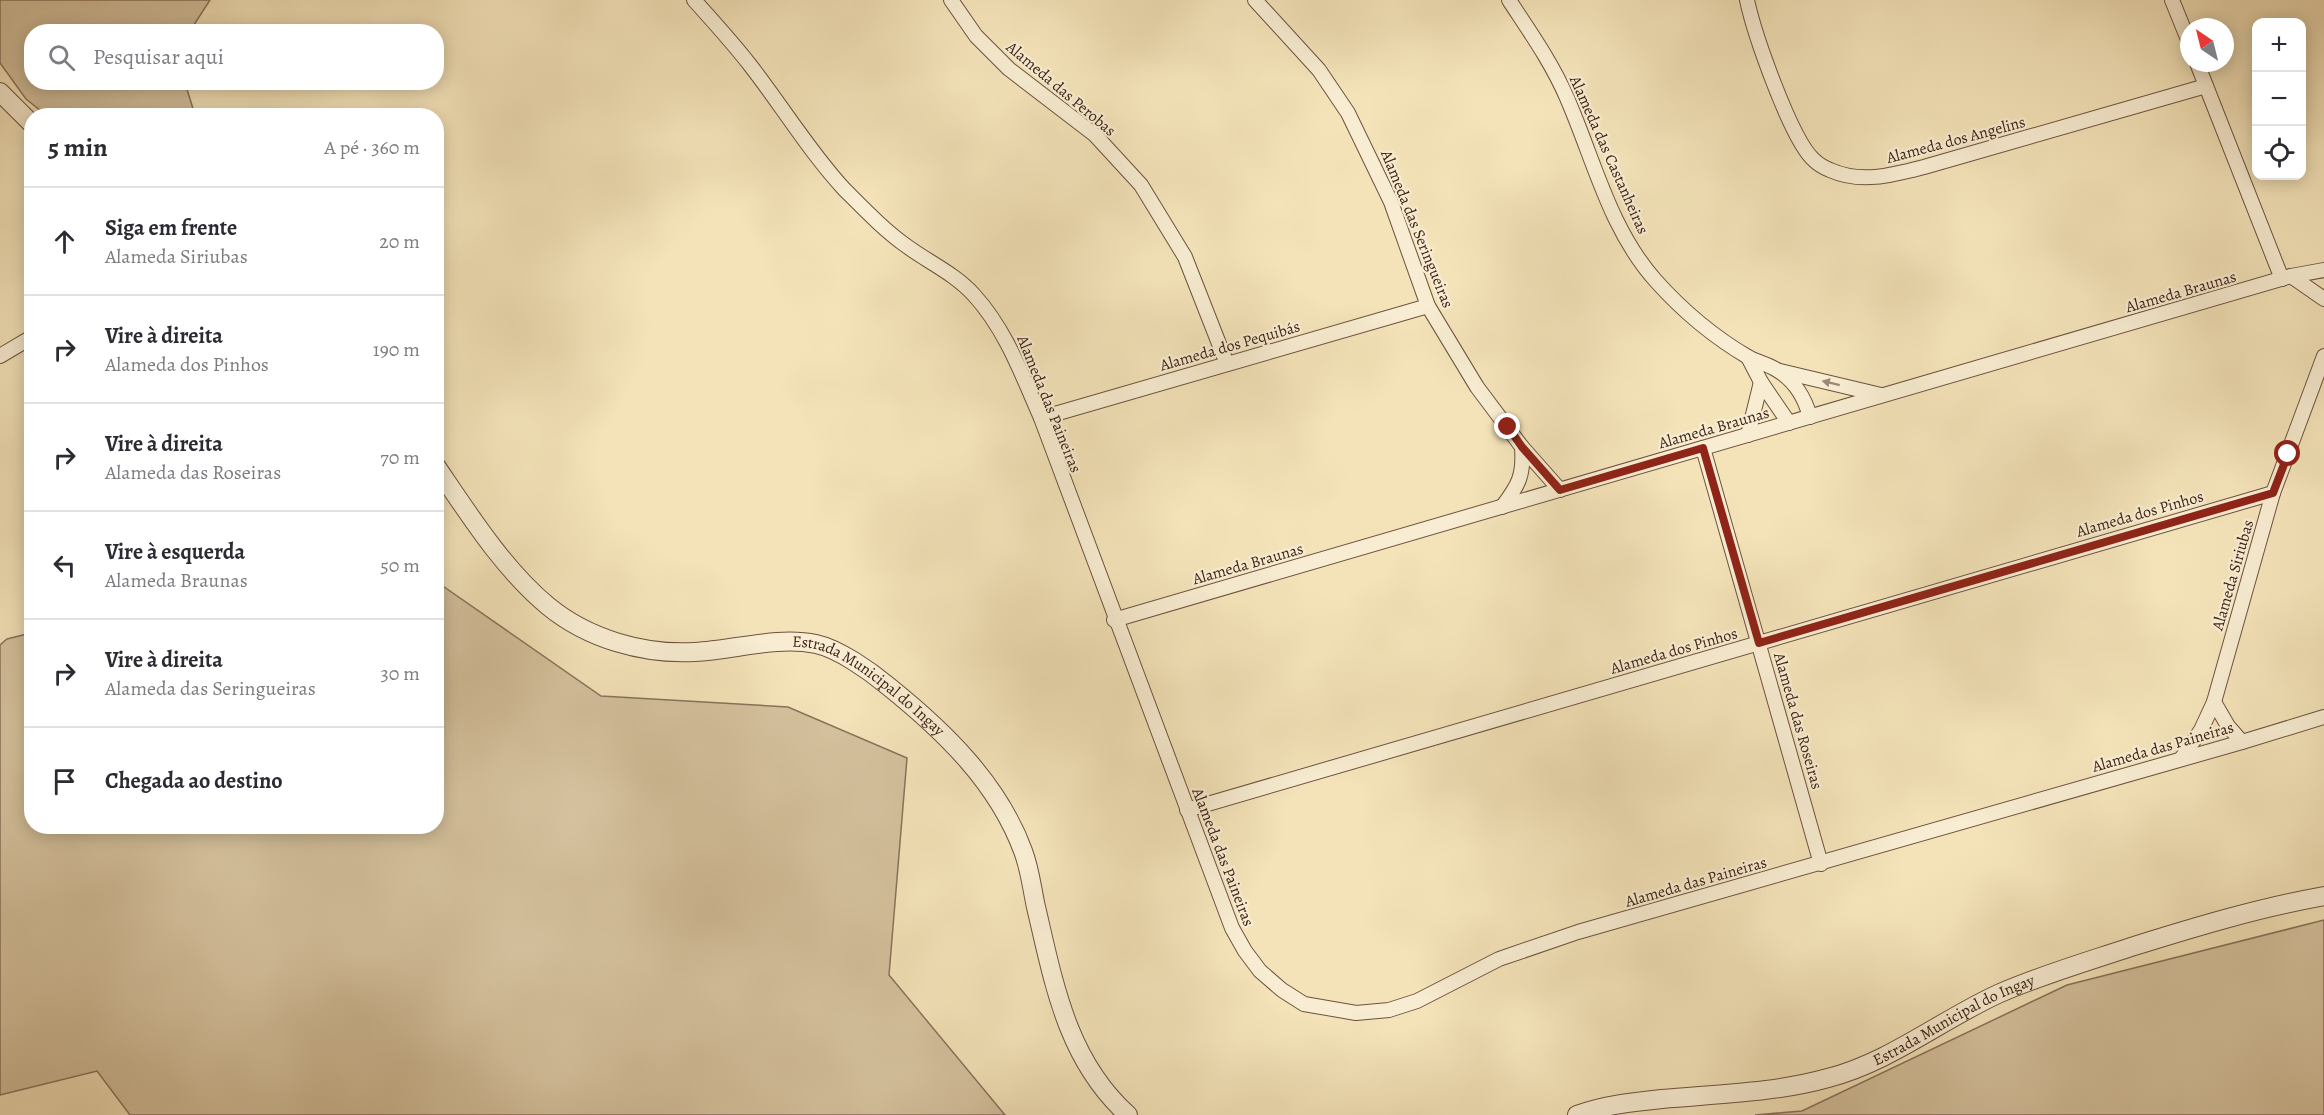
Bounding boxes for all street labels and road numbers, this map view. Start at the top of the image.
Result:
street label: Alameda das Perobas [1001,36,1121,141]
street label: Alameda das Castanheiras [1564,71,1654,238]
street label: Alameda dos Angelins [1883,111,2028,169]
street label: Alameda das Seringueiras [1375,146,1459,311]
street label: Alameda Braunas [2122,266,2239,319]
street label: Alameda dos Pequibás [1156,315,1303,377]
street label: Alameda das Paineiras [1011,331,1087,476]
street label: Alameda Braunas [1655,402,1772,455]
street label: Alameda dos Pinhos [2073,485,2206,543]
street label: Alameda Siriubas [2206,517,2259,634]
street label: Alameda Braunas [1189,538,1306,591]
street label: Alameda dos Pinhos [1607,622,1740,680]
street label: Estrada Municipal do Ingay [792,631,950,742]
street label: Alameda das Roseiras [1768,649,1828,792]
street label: Alameda das Paineiras [2089,716,2236,778]
street label: Alameda das Paineiras [1186,784,1260,929]
street label: Alameda das Paineiras [1622,851,1769,913]
street label: Estrada Municipal do Ingay [1869,969,2038,1071]

